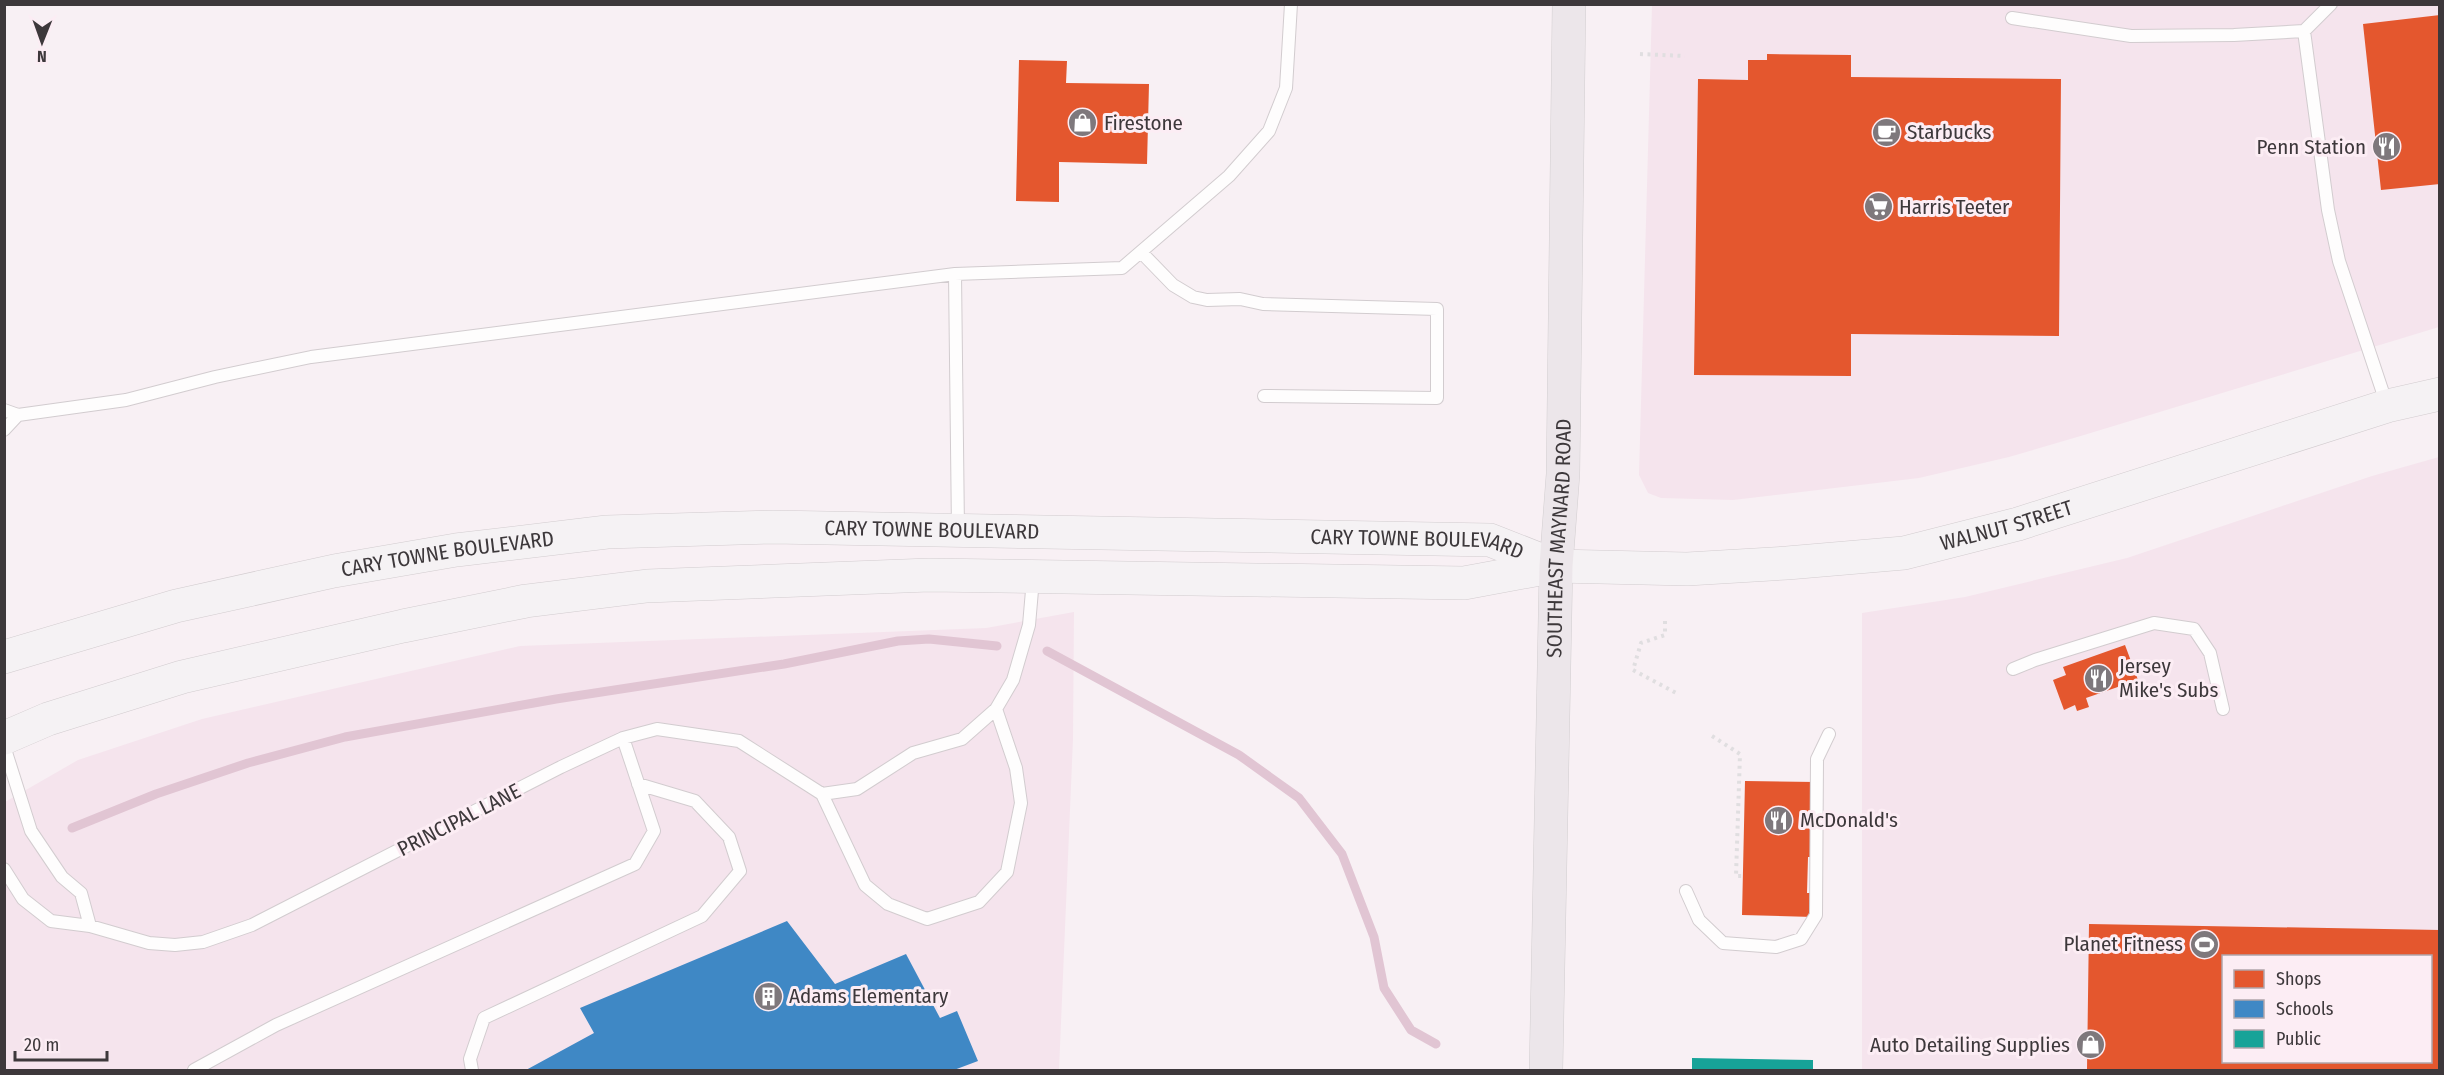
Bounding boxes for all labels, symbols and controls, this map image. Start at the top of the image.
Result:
north arrow [12,12,72,72]
text: N [37,47,47,66]
shop icon: Firestone [1067,107,1099,139]
place label: Firestone [1104,110,1183,136]
cafe icon: Starbucks [1870,116,1902,148]
place label: Starbucks [1907,119,1992,145]
restaurant icon: Penn Station [2371,131,2403,163]
place label: Penn Station [2257,134,2366,160]
supermarket icon: Harris Teeter [1862,191,1894,223]
place label: Harris Teeter [1899,194,2010,220]
street label: SOUTHEAST MAYNARD ROAD [1541,419,1577,658]
street label: WALNUT STREET [1937,494,2076,556]
street label: CARY TOWNE BOULEVARD [824,515,1039,545]
street label: CARY TOWNE BOULEVARD [1310,524,1527,565]
street label: CARY TOWNE BOULEVARD [339,525,555,583]
place label: Jersey Mike's Subs [2119,653,2218,703]
restaurant icon: Jersey Mike's Subs [2082,662,2114,694]
street label: PRINCIPAL LANE [393,778,525,862]
restaurant icon: McDonald's [1763,804,1795,836]
place label: McDonald's [1800,807,1898,833]
sports icon: Planet Fitness [2188,928,2220,960]
place label: Planet Fitness [2063,931,2183,957]
legend [2222,955,2432,1063]
text: Shops [2276,968,2321,990]
building icon: Adams Elementary [752,980,784,1012]
place label: Adams Elementary [789,983,949,1009]
text: Schools [2276,998,2334,1020]
scale bar [15,1024,106,1062]
text: Public [2276,1028,2321,1050]
shop icon: Auto Detailing Supplies [2075,1029,2107,1061]
place label: Auto Detailing Supplies [1870,1032,2070,1058]
text: 20 m [24,1034,59,1056]

